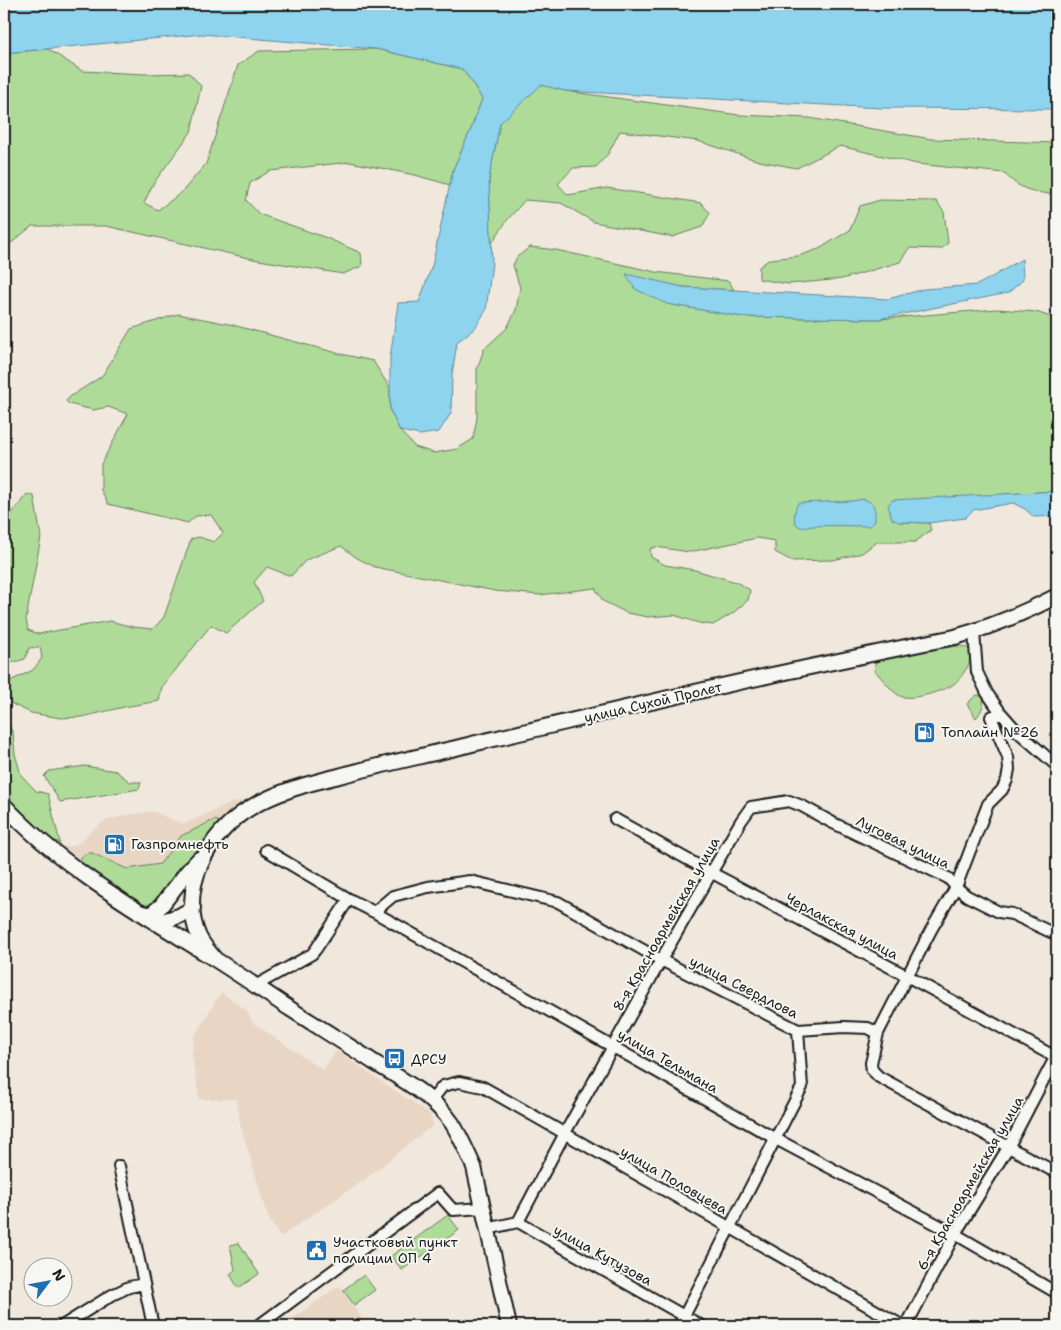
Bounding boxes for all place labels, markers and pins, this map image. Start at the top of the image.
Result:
fuel station icon: Топлайн №26 [913,720,937,744]
place label: Топлайн №26 [941,723,1039,741]
fuel station icon: Газпромнефть [103,832,127,856]
place label: Газпромнефть [131,835,229,853]
bus stop icon: ДРСУ [383,1047,407,1071]
place label: ДРСУ [411,1050,447,1068]
place label: Участковый пункт полиции ОП 4 [333,1233,458,1267]
public building icon: Участковый пункт полиции ОП 4 [305,1238,329,1262]

